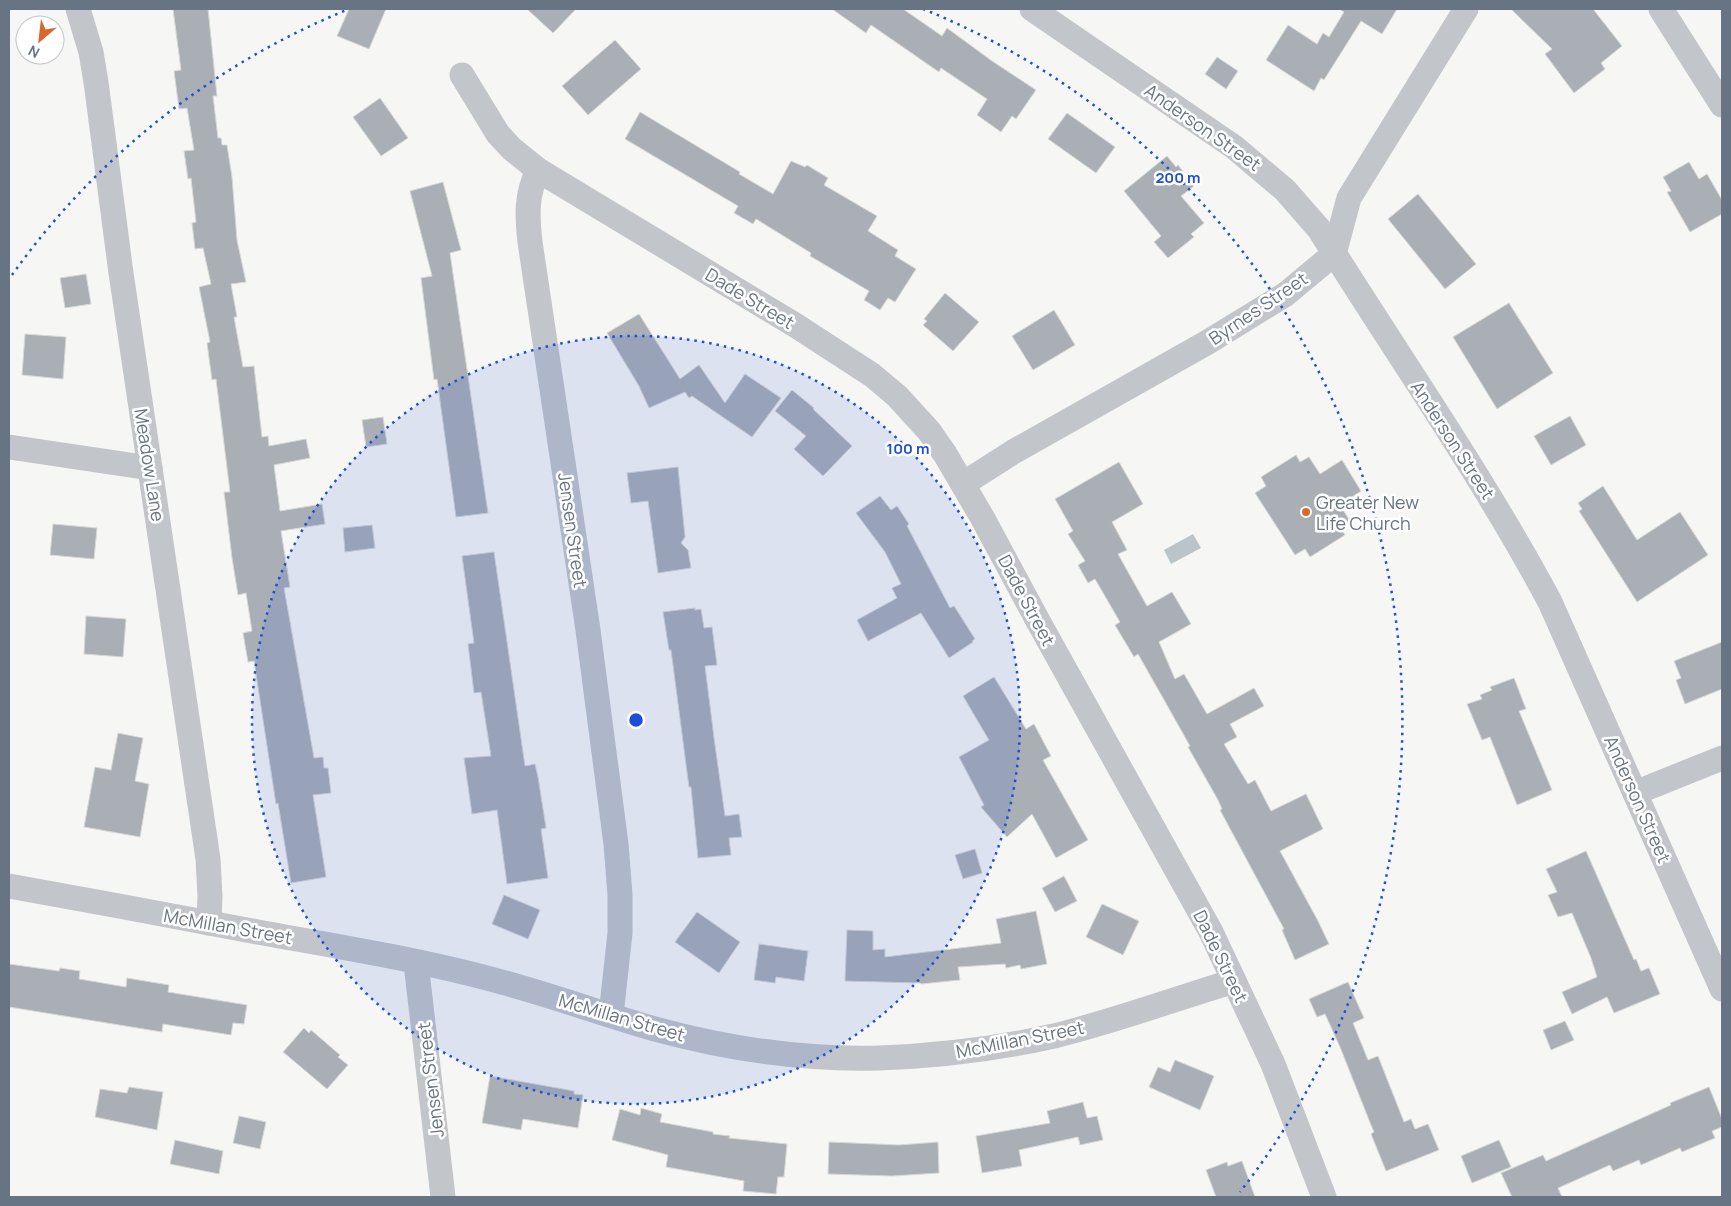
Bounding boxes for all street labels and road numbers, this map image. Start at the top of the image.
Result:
street label: Anderson Street [1140,78,1266,176]
street label: Dade Street [701,262,799,334]
street label: Byrnes Street [1204,266,1312,350]
street label: Anderson Street [1406,376,1500,504]
street label: Meadow Lane [129,407,171,523]
street label: Jensen Street [553,471,593,589]
street label: Dade Street [993,550,1061,650]
street label: Anderson Street [1599,732,1677,866]
street label: McMillan Street [162,903,294,949]
street label: Dade Street [1188,906,1254,1006]
street label: McMillan Street [556,988,688,1046]
street label: McMillan Street [954,1015,1086,1063]
street label: Jensen Street [411,1021,449,1139]

